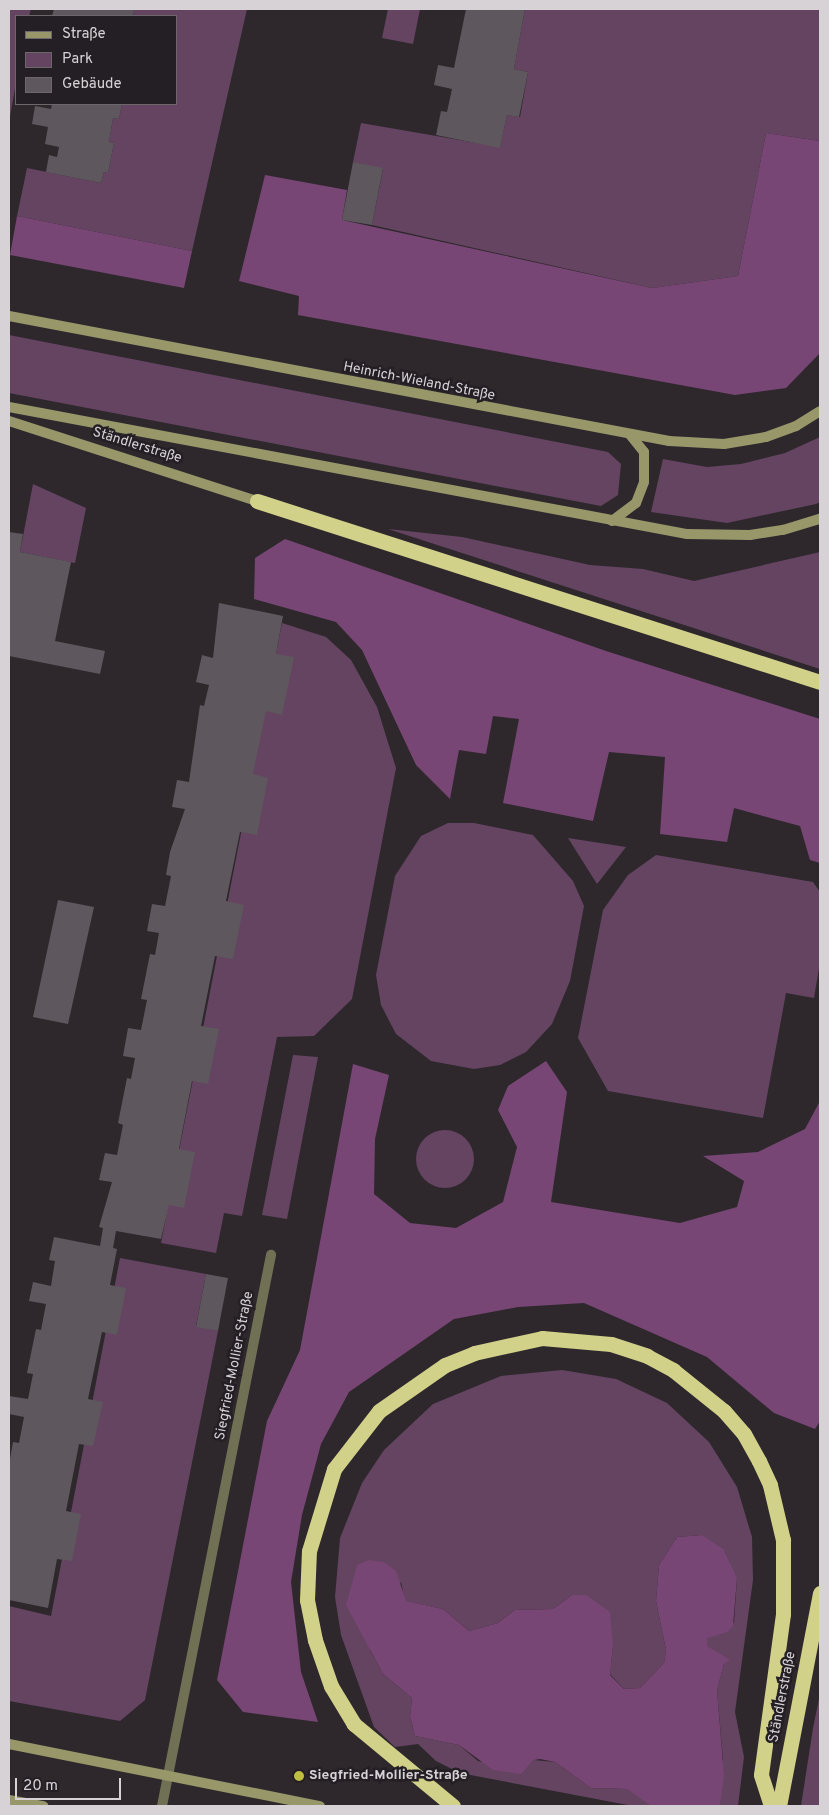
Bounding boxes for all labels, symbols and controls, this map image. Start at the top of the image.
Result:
legend [15,15,178,105]
text: Straße [62,25,106,44]
text: Park [62,50,93,69]
text: Gebäude [62,75,122,94]
street label: Heinrich-Wieland-Straße [342,359,496,405]
street label: Ständlerstraße [90,424,184,468]
street label: Siegfried-Mollier-Straße [212,1290,258,1442]
street label: Ständlerstraße [766,1650,800,1744]
scale bar [18,1768,124,1800]
place label: Siegfried-Mollier-Straße [309,1768,468,1784]
marker: Siegfried-Mollier-Straße [293,1770,305,1782]
text: 20 m [23,1777,58,1796]

